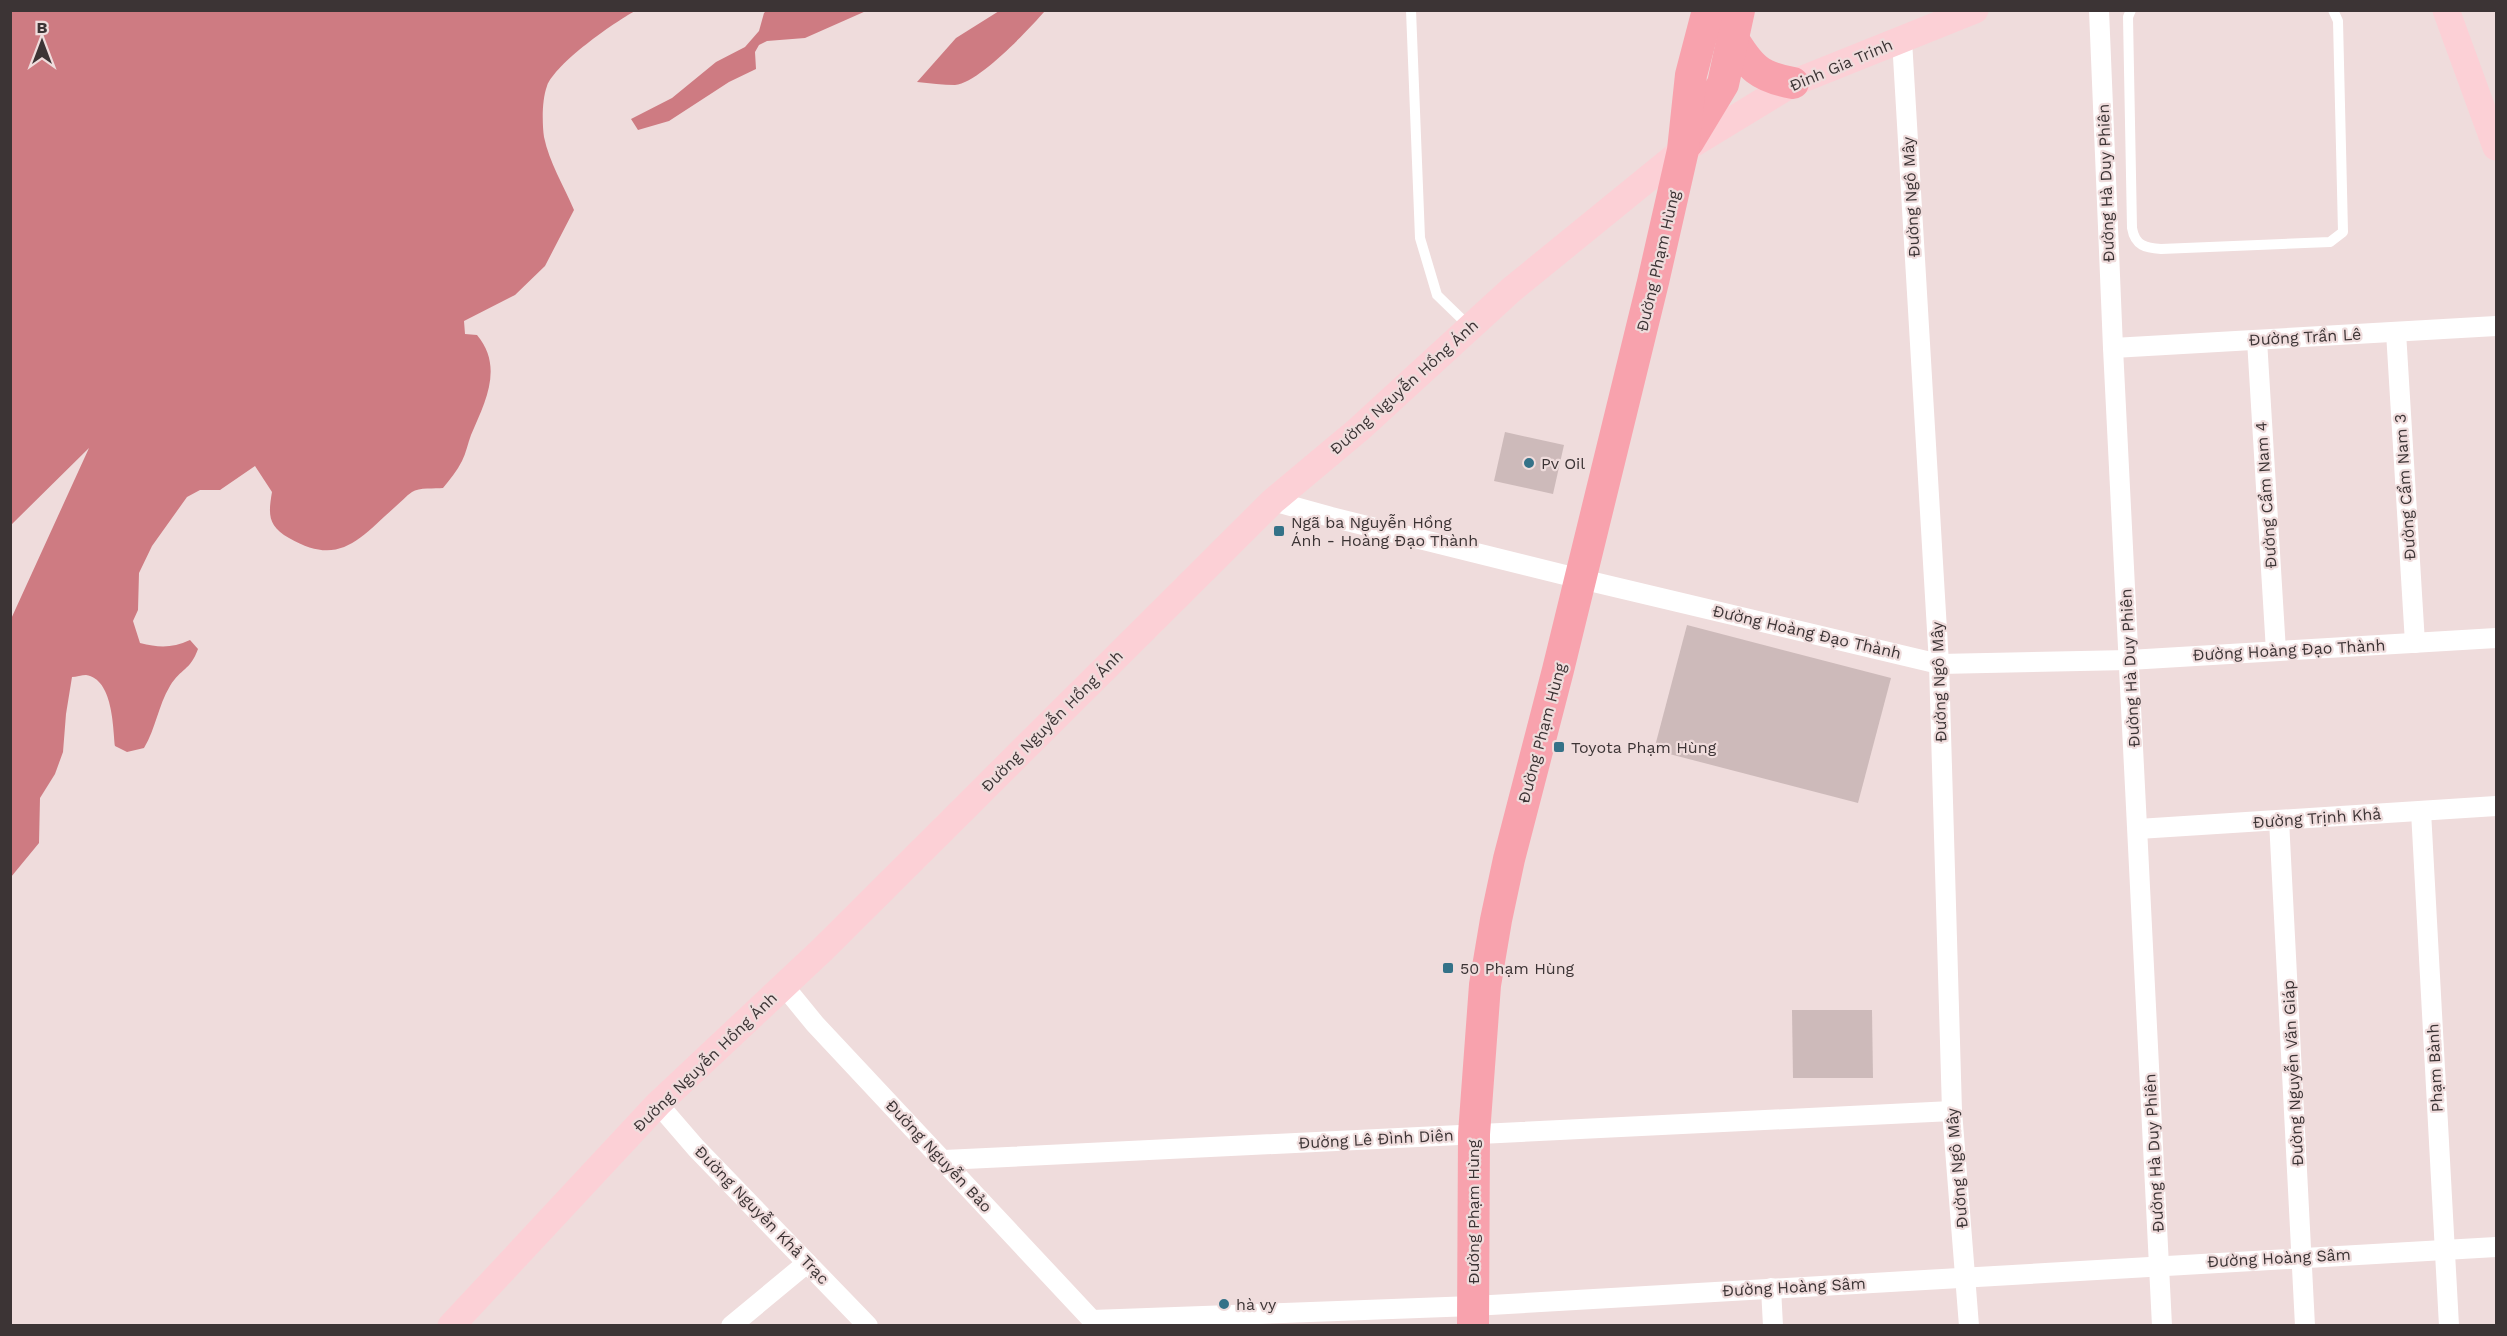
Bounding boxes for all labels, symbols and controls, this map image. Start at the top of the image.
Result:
north arrow [12,12,72,72]
text: B [37,18,48,37]
street label: Đinh Gia Trinh [1787,35,1895,95]
street label: Đường Hà Duy Phiên [2094,103,2118,263]
street label: Đường Ngô Mây [1898,136,1924,258]
street label: Đường Phạm Hùng [1632,188,1684,334]
street label: Đường Nguyễn Hồng Ánh [1326,315,1482,459]
street label: Đường Trần Lê [2248,325,2362,349]
street label: Đường Cẩm Nam 3 [2390,413,2420,561]
street label: Đường Cẩm Nam 4 [2251,421,2281,569]
place label: Pv Oil [1541,454,1585,473]
marker: Pv Oil [1522,456,1536,470]
place label: Ngã ba Nguyễn Hồng Ánh - Hoàng Đạo Thành [1291,513,1478,550]
marker: Ngã ba Nguyễn Hồng Ánh - Hoàng Đạo Thành [1272,524,1286,538]
street label: Đường Hà Duy Phiên [2116,588,2144,748]
street label: Đường Hoàng Đạo Thành [1711,601,1903,663]
street label: Đường Ngô Mây [1927,621,1951,743]
street label: Đường Hoàng Đạo Thành [2192,635,2386,665]
street label: Đường Nguyễn Hồng Ánh [977,646,1127,796]
street label: Đường Phạm Hùng [1514,660,1570,805]
place label: Toyota Phạm Hùng [1571,738,1717,757]
marker: Toyota Phạm Hùng [1552,740,1566,754]
street label: Đường Trịnh Khả [2252,804,2382,832]
place label: 50 Phạm Hùng [1460,959,1575,978]
marker: 50 Phạm Hùng [1441,961,1455,975]
street label: Đường Nguyễn Văn Giáp [2279,980,2307,1166]
street label: Đường Nguyễn Hồng Ánh [629,988,781,1136]
street label: Phạm Bành [2423,1023,2447,1113]
street label: Đường Hà Duy Phiên [2140,1073,2168,1233]
street label: Đường Nguyễn Bảo [882,1096,996,1216]
street label: Đường Ngô Mây [1942,1106,1972,1229]
street label: Đường Lê Đình Diên [1298,1125,1454,1153]
street label: Đường Phạm Hùng [1464,1139,1483,1284]
street label: Đường Nguyễn Khả Trạc [691,1142,833,1288]
street label: Đường Hoàng Sâm [2207,1245,2351,1271]
street label: Đường Hoàng Sâm [1722,1274,1866,1300]
place label: hà vy [1236,1295,1277,1314]
marker: hà vy [1217,1297,1231,1311]

